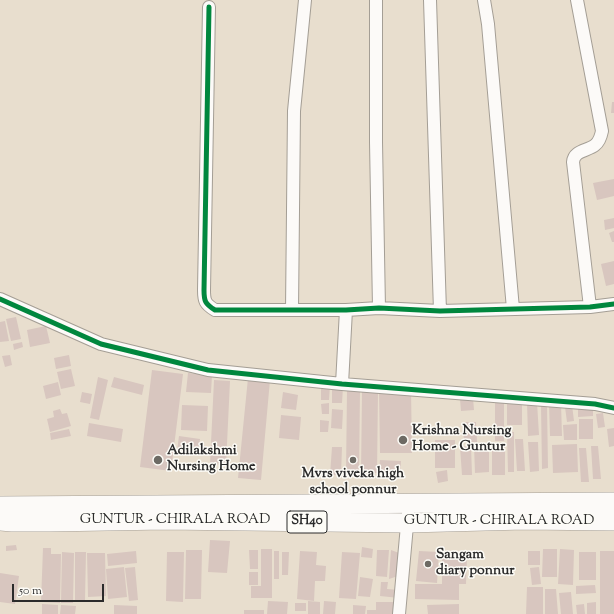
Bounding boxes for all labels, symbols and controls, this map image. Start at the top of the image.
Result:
place label: Krishna Nursing Home - Guntur [412,424,511,456]
marker: Krishna Nursing Home - Guntur [397,434,409,446]
place label: Adilakshmi Nursing Home [167,444,256,476]
marker: Adilakshmi Nursing Home [152,454,164,466]
marker: Mvrs viveka high school ponnur [348,455,358,465]
place label: Mvrs viveka high school ponnur [302,467,404,500]
road number: SH40 [287,511,327,533]
street label: GUNTUR - CHIRALA ROAD [80,513,270,529]
street label: GUNTUR - CHIRALA ROAD [404,514,594,530]
place label: Sangam diary ponnur [436,548,514,580]
marker: Sangam diary ponnur [423,559,433,569]
scale bar [14,576,106,602]
text: 50 m [19,582,42,600]

